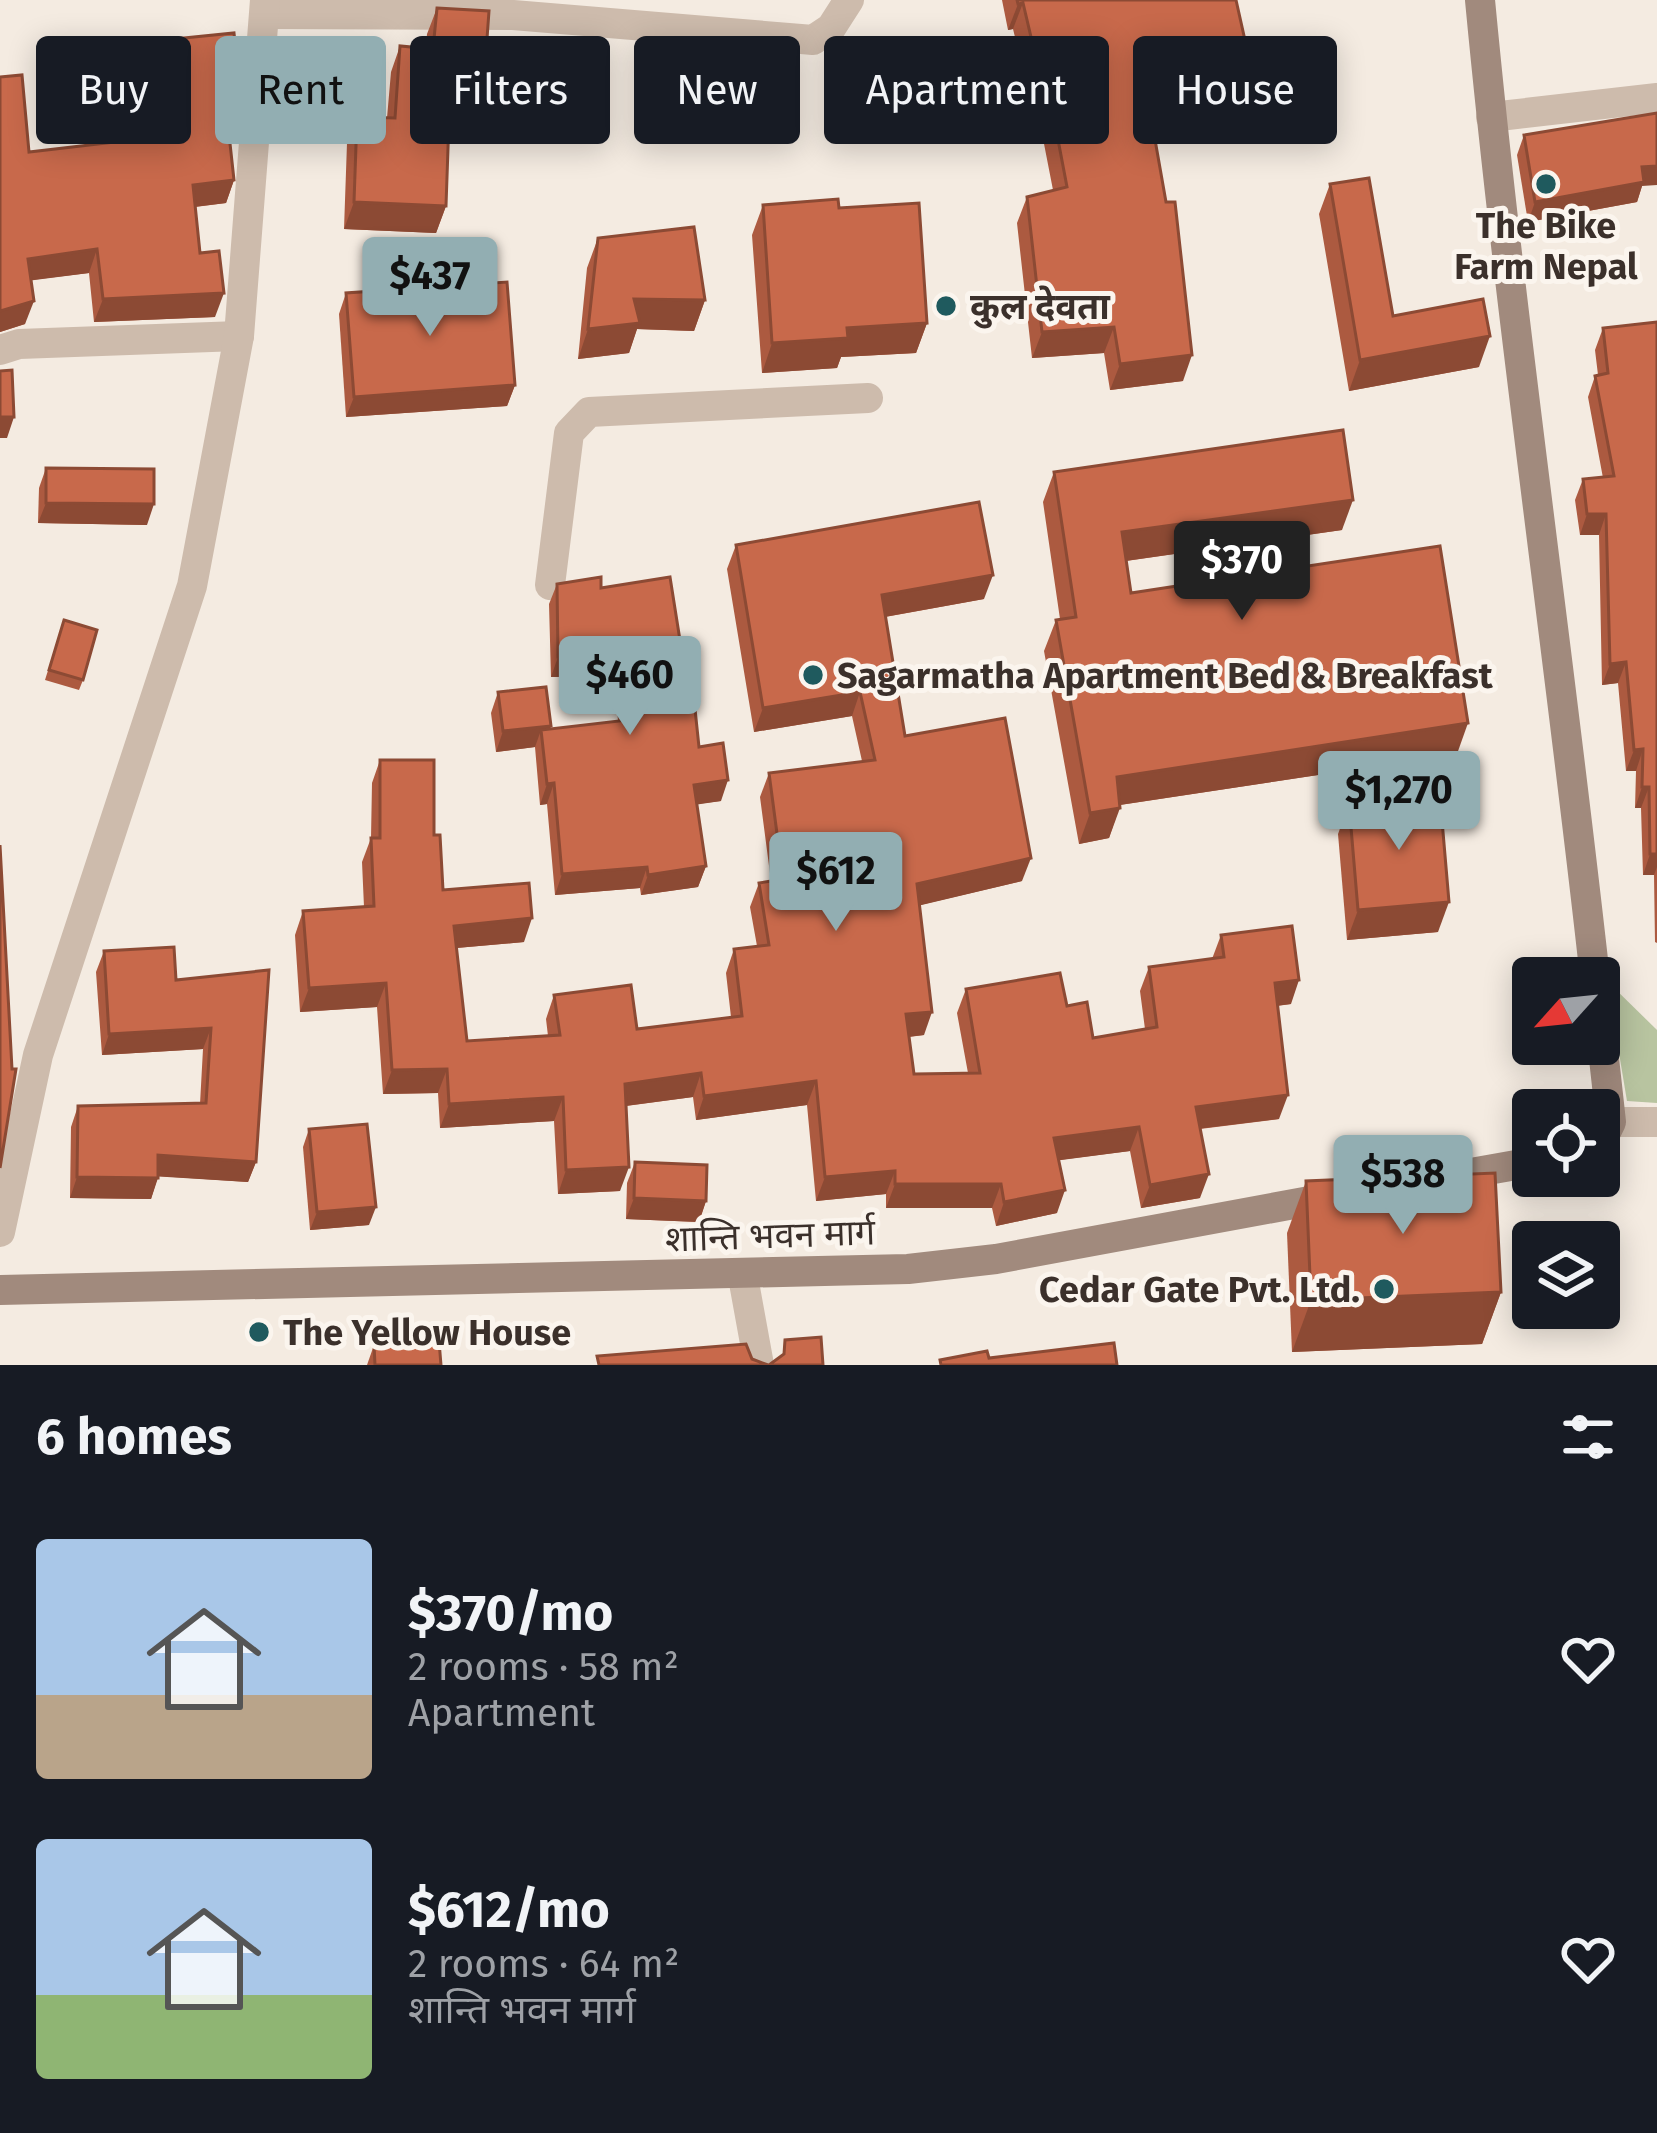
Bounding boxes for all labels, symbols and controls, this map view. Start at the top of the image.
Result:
chip: Buy [36,36,191,144]
chip: Rent [215,36,386,144]
chip: Filters [410,36,610,144]
chip: New [634,36,800,144]
chip: Apartment [824,36,1109,144]
chip: House [1133,36,1337,144]
marker: The Bike Farm Nepal [1533,171,1559,197]
place label: The Bike Farm Nepal [1454,204,1638,289]
pin: $437 [359,237,501,339]
text: $437 [389,253,471,299]
place label: कुल देवता [970,285,1111,329]
marker: कुल देवता [933,293,959,319]
pin: $370 [1171,521,1313,623]
text: $370 [1201,537,1283,583]
pin: $460 [559,636,701,738]
text: $460 [586,652,674,698]
place label: Sagarmatha Apartment Bed & Breakfast [837,654,1494,698]
marker: Sagarmatha Apartment Bed & Breakfast [800,662,826,688]
pin: $1,270 [1301,751,1497,853]
text: $1,270 [1345,767,1453,813]
pin: $612 [765,832,907,934]
text: $612 [796,848,876,894]
north arrow [1512,957,1620,1065]
map controls [1512,957,1620,1329]
button: locate [1512,1089,1620,1197]
pin: $538 [1332,1135,1474,1237]
text: $538 [1361,1151,1445,1197]
street label: शान्ति भवन मार्ग [664,1210,877,1262]
button: layers [1512,1221,1620,1329]
place label: Cedar Gate Pvt. Ltd. [1039,1268,1360,1312]
marker: Cedar Gate Pvt. Ltd. [1371,1276,1397,1302]
place label: The Yellow House [283,1311,571,1355]
marker: The Yellow House [246,1319,272,1345]
icon: filters [1555,1404,1621,1470]
text: 6 homes [36,1406,232,1468]
text: $370/mo [408,1582,613,1644]
icon: home [132,1587,276,1731]
icon: heart [1555,1626,1621,1692]
text: 2 rooms · 58 m² [408,1644,679,1690]
text: Apartment [408,1690,595,1736]
text: $612/mo [408,1879,610,1941]
icon: home [132,1887,276,2031]
icon: heart [1555,1926,1621,1992]
text: 2 rooms · 64 m² [408,1941,679,1987]
text: शान्ति भवन मार्ग [408,1987,636,2033]

